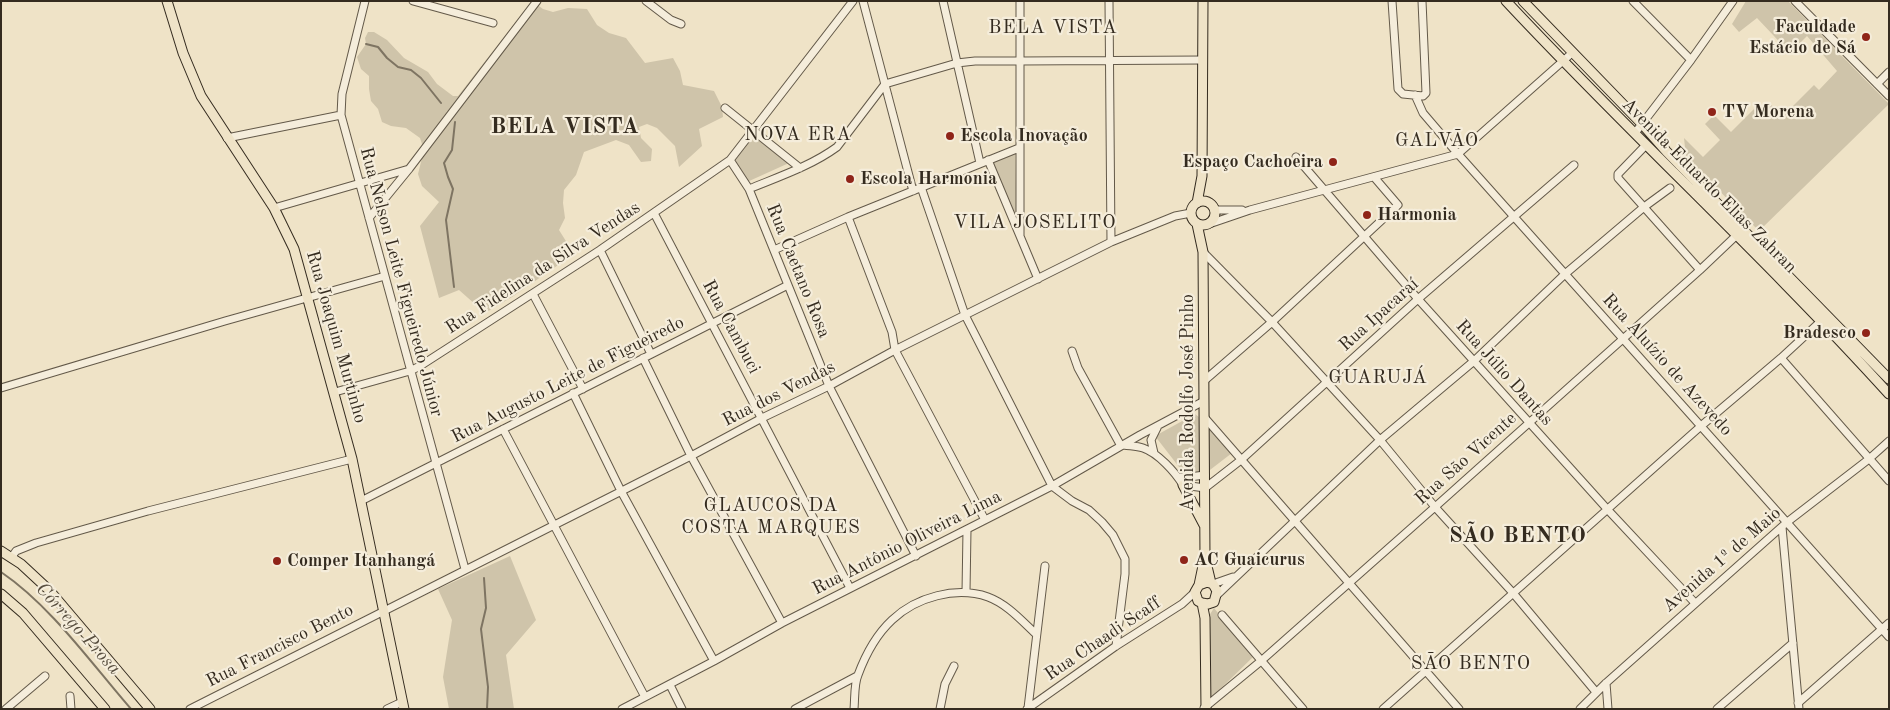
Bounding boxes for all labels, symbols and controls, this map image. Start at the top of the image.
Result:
place label: Faculdade Estácio de Sá [1749,16,1856,58]
district label: BELA VISTA [987,17,1119,39]
marker: Faculdade Estácio de Sá [1860,31,1872,43]
street label: Avenida Eduardo Elias Zahran [1617,94,1801,278]
place label: TV Morena [1722,101,1814,123]
marker: TV Morena [1706,106,1718,118]
district label: BELA VISTA [489,114,641,140]
district label: NOVA ERA [743,124,853,146]
place label: Escola Inovação [960,125,1088,147]
marker: Escola Inovação [944,130,956,142]
district label: GALVÃO [1394,130,1480,152]
street label: Rua Nelson Leite Figueiredo Júnior [355,145,447,419]
place label: Espaço Cachoeira [1182,151,1323,173]
marker: Espaço Cachoeira [1327,156,1339,168]
place label: Escola Harmonia [860,168,997,190]
marker: Escola Harmonia [844,173,856,185]
street label: Rua Fidelina da Silva Vendas [442,197,644,339]
street label: Rua Caetano Rosa [761,201,835,341]
place label: Harmonia [1377,204,1457,226]
marker: Harmonia [1361,209,1373,221]
district label: VILA JOSELITO [952,212,1118,234]
street label: Rua Joaquim Murtinho [301,248,371,426]
street label: Rua Ipacaraí [1335,274,1423,356]
street label: Rua Cambuci [697,276,765,378]
street label: Rua Aluízio de Azevedo [1597,289,1737,441]
street label: Avenida Rodolfo José Pinho [1177,294,1199,512]
street label: Rua Augusto Leite de Figueiredo [448,312,688,448]
street label: Rua Júlio Dantas [1451,316,1557,430]
place label: Bradesco [1783,322,1856,344]
marker: Bradesco [1860,327,1872,339]
street label: Rua dos Vendas [719,356,839,432]
district label: GUARUJÁ [1327,367,1429,389]
street label: Rua São Vicente [1411,408,1521,510]
street label: Rua Antônio Oliveira Lima [809,486,1005,600]
district label: GLAUCOS DA COSTA MARQUES [680,495,862,539]
street label: Avenida 1º de Maio [1658,503,1786,617]
district label: SÃO BENTO [1448,523,1588,549]
place label: AC Guaicurus [1194,549,1305,571]
place label: Comper Itanhangá [287,550,435,572]
marker: AC Guaicurus [1178,554,1190,566]
marker: Comper Itanhangá [271,555,283,567]
water label: Córrego Prosa [31,578,125,680]
street label: Rua Chaadi Scaff [1041,592,1165,686]
street label: Rua Francisco Bento [203,599,357,693]
district label: SÃO BENTO [1410,653,1532,675]

